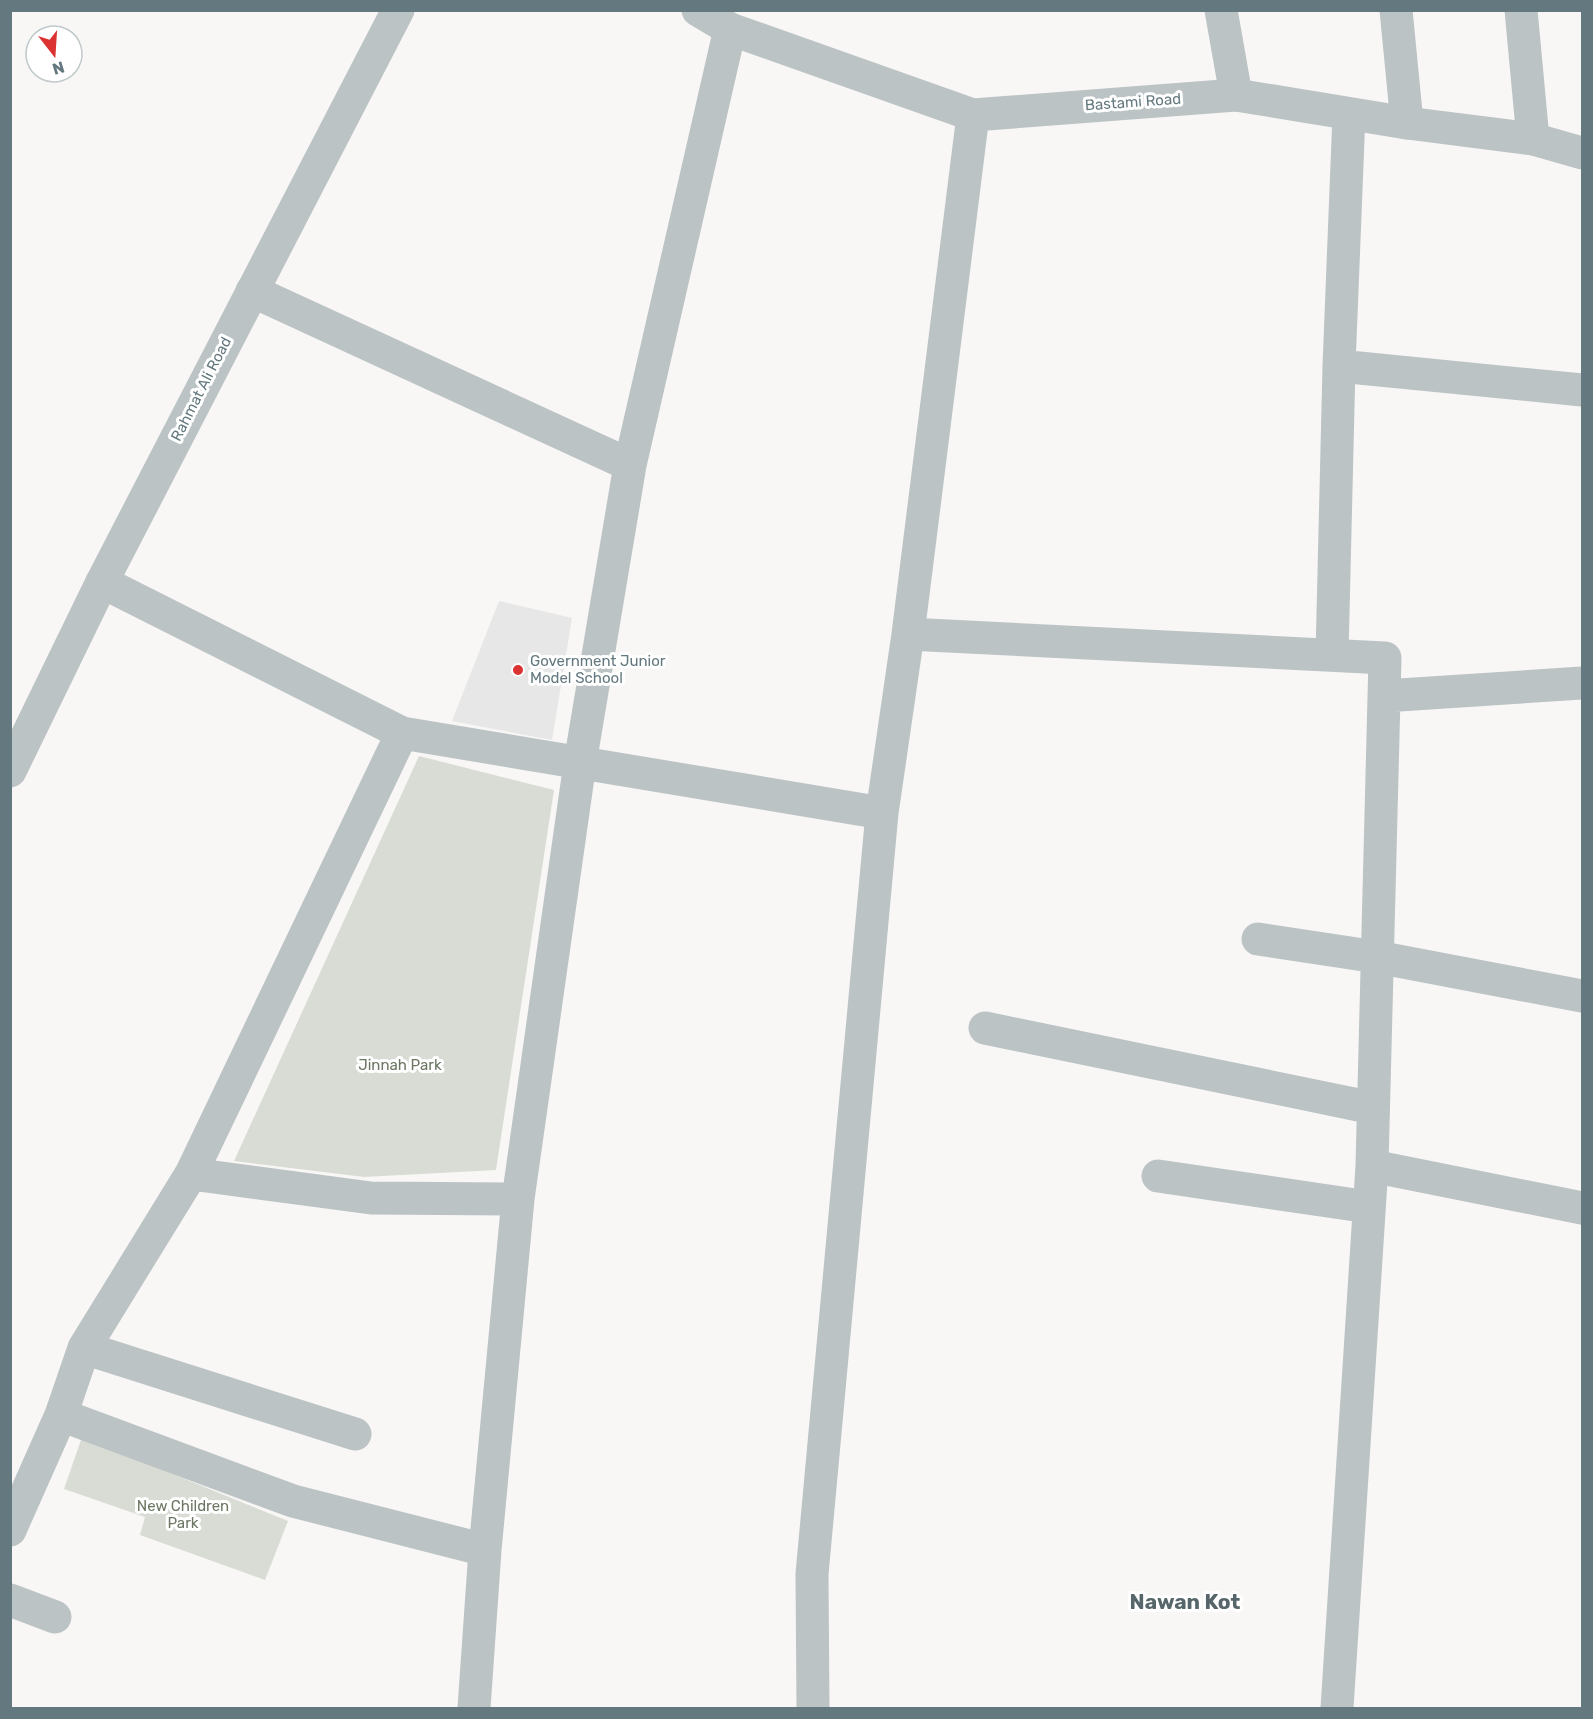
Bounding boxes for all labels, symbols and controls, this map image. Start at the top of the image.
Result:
north arrow [24,24,84,84]
text: N [50,57,67,79]
street label: Bastami Road [1084,90,1182,114]
street label: Rahmat Ali Road [167,334,235,444]
place label: Government Junior Model School [530,652,666,687]
marker: Government Junior Model School [511,663,525,677]
park label: Jinnah Park [358,1056,442,1074]
park label: New Children Park [137,1497,229,1532]
district label: Nawan Kot [1130,1589,1241,1614]

